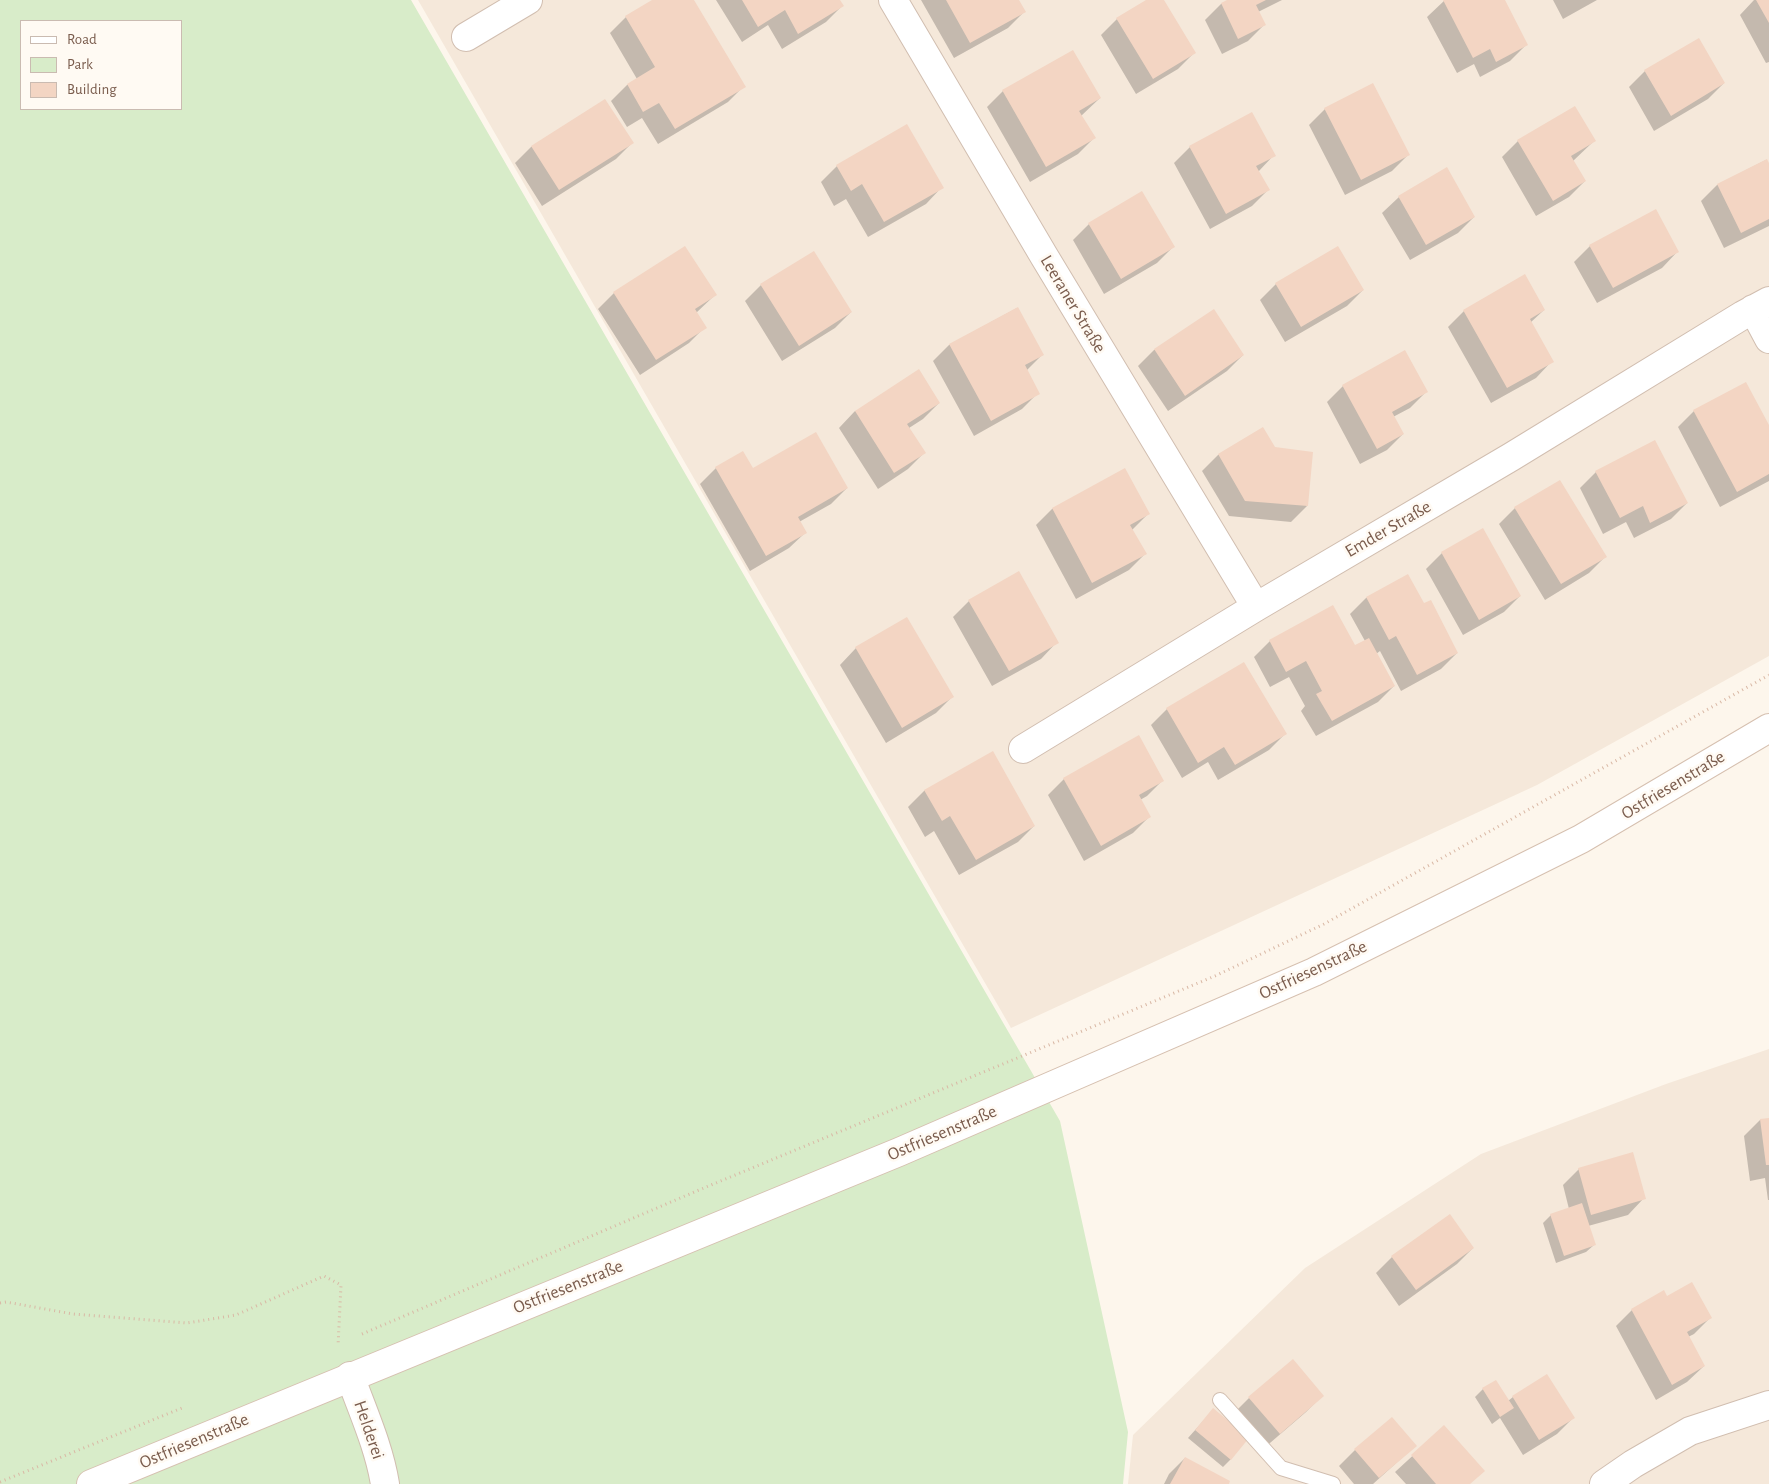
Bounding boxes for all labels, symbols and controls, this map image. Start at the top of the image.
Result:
legend [20,20,182,110]
text: Road [67,32,97,47]
text: Park [67,57,93,72]
text: Building [67,82,117,97]
street label: Leeraner Straße [1035,251,1111,357]
street label: Emder Straße [1341,496,1435,562]
street label: Ostfriesenstraße [1617,746,1729,824]
street label: Ostfriesenstraße [1256,936,1370,1004]
street label: Ostfriesenstraße [884,1100,1000,1166]
street label: Ostfriesenstraße [510,1255,626,1319]
street label: Helderei [349,1398,389,1462]
street label: Ostfriesenstraße [136,1408,252,1474]

